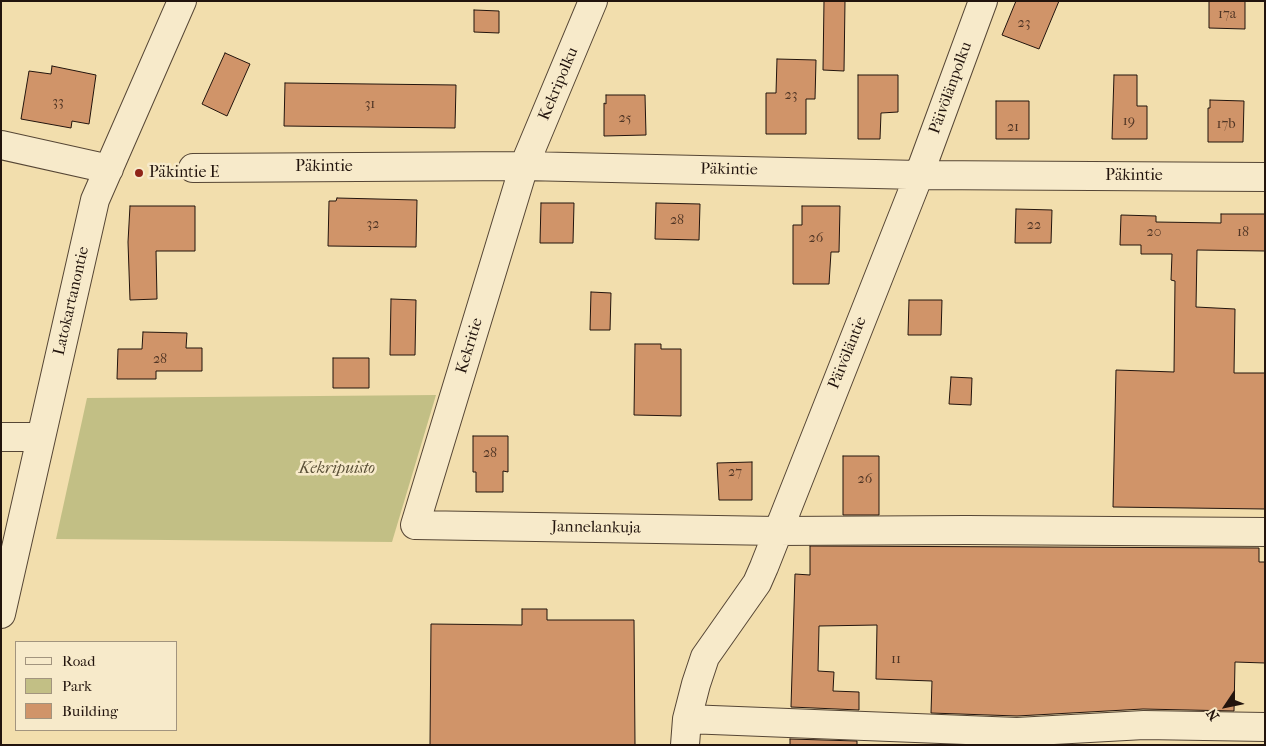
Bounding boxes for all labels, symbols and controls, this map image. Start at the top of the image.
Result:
house number: 17a [1218,7,1236,23]
house number: 23 [1018,16,1030,32]
street label: Päivölänpolku [925,39,977,137]
street label: Kekripolku [535,45,583,123]
house number: 23 [785,88,797,104]
house number: 33 [52,95,64,111]
house number: 31 [365,97,375,113]
house number: 25 [618,111,632,127]
house number: 19 [1123,114,1135,130]
house number: 17b [1216,117,1236,133]
house number: 21 [1007,120,1019,136]
street label: Päkintie [295,157,353,177]
street label: Päkintie [700,160,758,180]
place label: Päkintie E [149,163,220,183]
street label: Päkintie [1105,166,1163,186]
marker: Päkintie E [133,167,145,179]
house number: 28 [670,213,684,229]
house number: 32 [367,217,379,233]
house number: 22 [1027,218,1041,234]
house number: 20 [1147,225,1161,241]
house number: 18 [1237,225,1249,241]
house number: 26 [809,231,823,247]
street label: Latokartanontie [50,245,94,357]
street label: Päivöläntie [825,314,871,392]
street label: Kekritie [452,316,488,376]
house number: 28 [153,352,167,368]
house number: 28 [483,446,497,462]
park label: Kekripuisto [299,459,375,479]
house number: 27 [728,465,742,481]
house number: 26 [858,472,872,488]
street label: Jannelankuja [551,518,641,538]
legend [15,641,178,731]
text: Road [62,652,95,670]
house number: 11 [891,652,901,668]
text: Park [62,677,92,695]
north arrow [1201,681,1251,731]
text: Building [62,702,118,720]
text: N [1203,706,1223,724]

